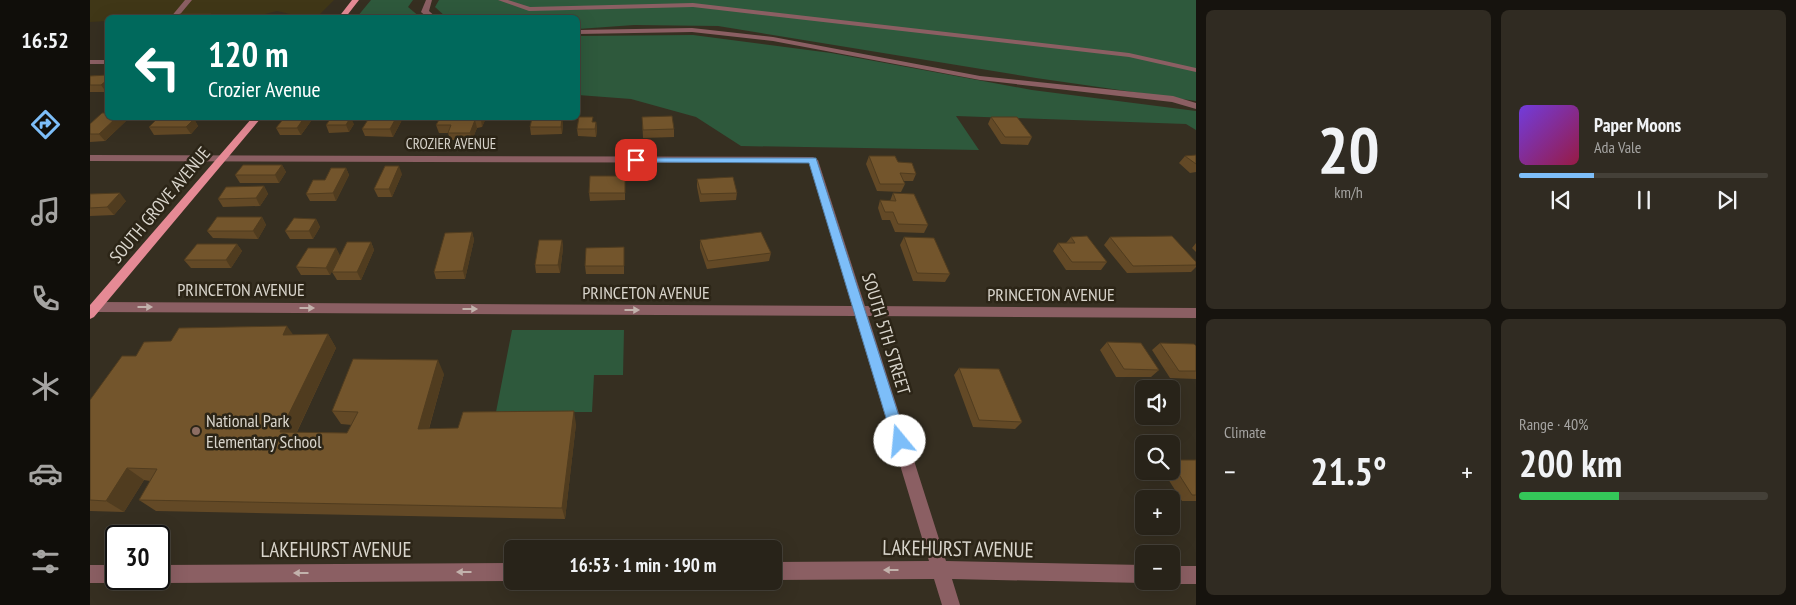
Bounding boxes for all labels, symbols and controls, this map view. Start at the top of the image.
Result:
text: 16:52 [21,26,69,54]
text: 120 m [208,31,289,77]
icon: left [125,35,190,100]
text: Crozier Avenue [208,75,321,103]
icon: directions [28,107,63,142]
text: 20 [1317,107,1380,191]
text: Paper Moons [1594,113,1681,137]
street label: CROZIER AVENUE [406,134,496,153]
text: Ada Vale [1594,137,1641,157]
pin [615,139,657,181]
street label: SOUTH GROVE AVENUE [104,142,215,268]
icon: arrive [622,146,650,174]
text: km/h [1334,182,1363,202]
icon: previous [1547,186,1575,214]
icon: pause [1630,186,1658,214]
icon: next [1713,186,1741,214]
icon: music [28,194,63,229]
street label: SOUTH 5TH STREET [857,270,916,397]
street label: PRINCETON AVENUE [177,278,305,301]
icon: phone [28,281,63,316]
street label: PRINCETON AVENUE [582,281,710,304]
street label: PRINCETON AVENUE [987,283,1115,306]
one-way arrow [137,303,153,311]
one-way arrow [300,304,316,312]
one-way arrow [462,305,478,313]
one-way arrow [625,306,641,314]
icon: climate [28,369,63,404]
map controls [1135,380,1180,590]
button: sound [1135,380,1180,425]
place label: National Park Elementary School [206,409,322,453]
position arrow [873,414,925,466]
text: Range · 40% [1519,414,1588,434]
text: Climate [1224,422,1266,442]
marker: National Park Elementary School [190,425,202,437]
button: search [1135,435,1180,480]
text: 200 km [1519,438,1622,487]
text: 21.5° [1310,446,1387,495]
text: − [1224,453,1236,490]
text: + [1461,453,1473,490]
icon: car [28,456,63,491]
button: + [1135,490,1180,535]
speed limit sign: 30 [105,525,170,590]
street label: LAKEHURST AVENUE [882,534,1034,563]
street label: LAKEHURST AVENUE [260,536,412,563]
icon: filters [28,544,63,579]
button: − [1135,545,1180,590]
text: 16:53 · 1 min · 190 m [570,553,716,577]
one-way arrow [883,566,899,574]
one-way arrow [456,568,472,576]
one-way arrow [293,569,309,577]

